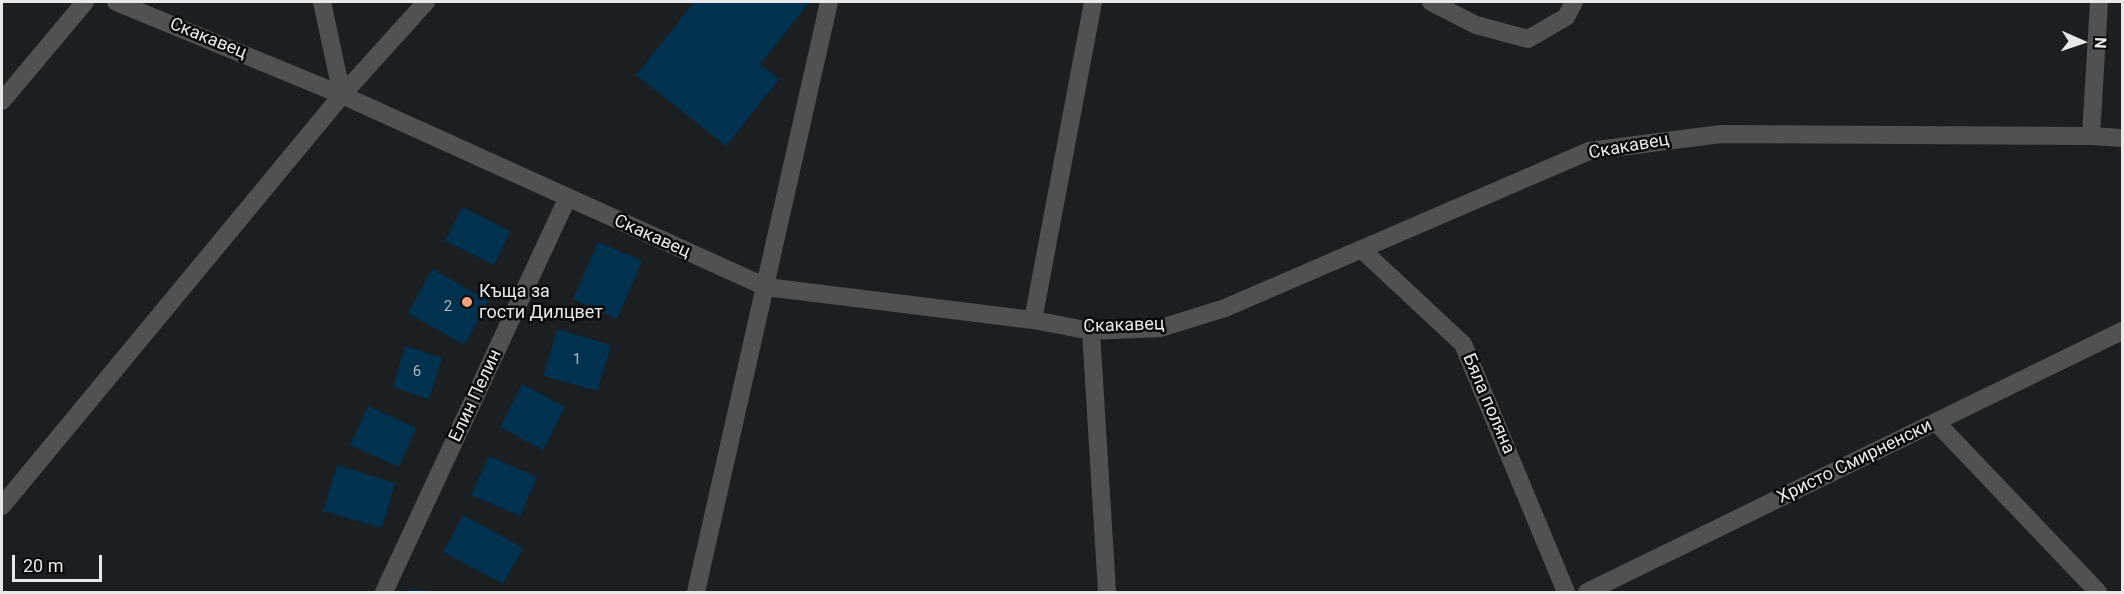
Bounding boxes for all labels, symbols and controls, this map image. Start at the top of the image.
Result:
north arrow [2052,12,2112,72]
street label: Скакавец [166,14,250,64]
text: N [2091,37,2110,49]
street label: Скакавец [1587,129,1671,165]
street label: Скакавец [610,211,694,263]
place label: Къща за гости Дилцвет [479,281,603,324]
marker: Къща за гости Дилцвет [460,295,474,309]
house number: 2 [444,298,452,316]
street label: Скакавец [1083,314,1165,338]
street label: Елин Пелин [445,346,507,446]
house number: 1 [573,351,581,369]
street label: Бяла поляна [1457,351,1519,457]
house number: 6 [413,363,421,381]
street label: Христо Смирненски [1774,415,1936,509]
scale bar [15,543,105,581]
text: 20 m [23,555,63,576]

